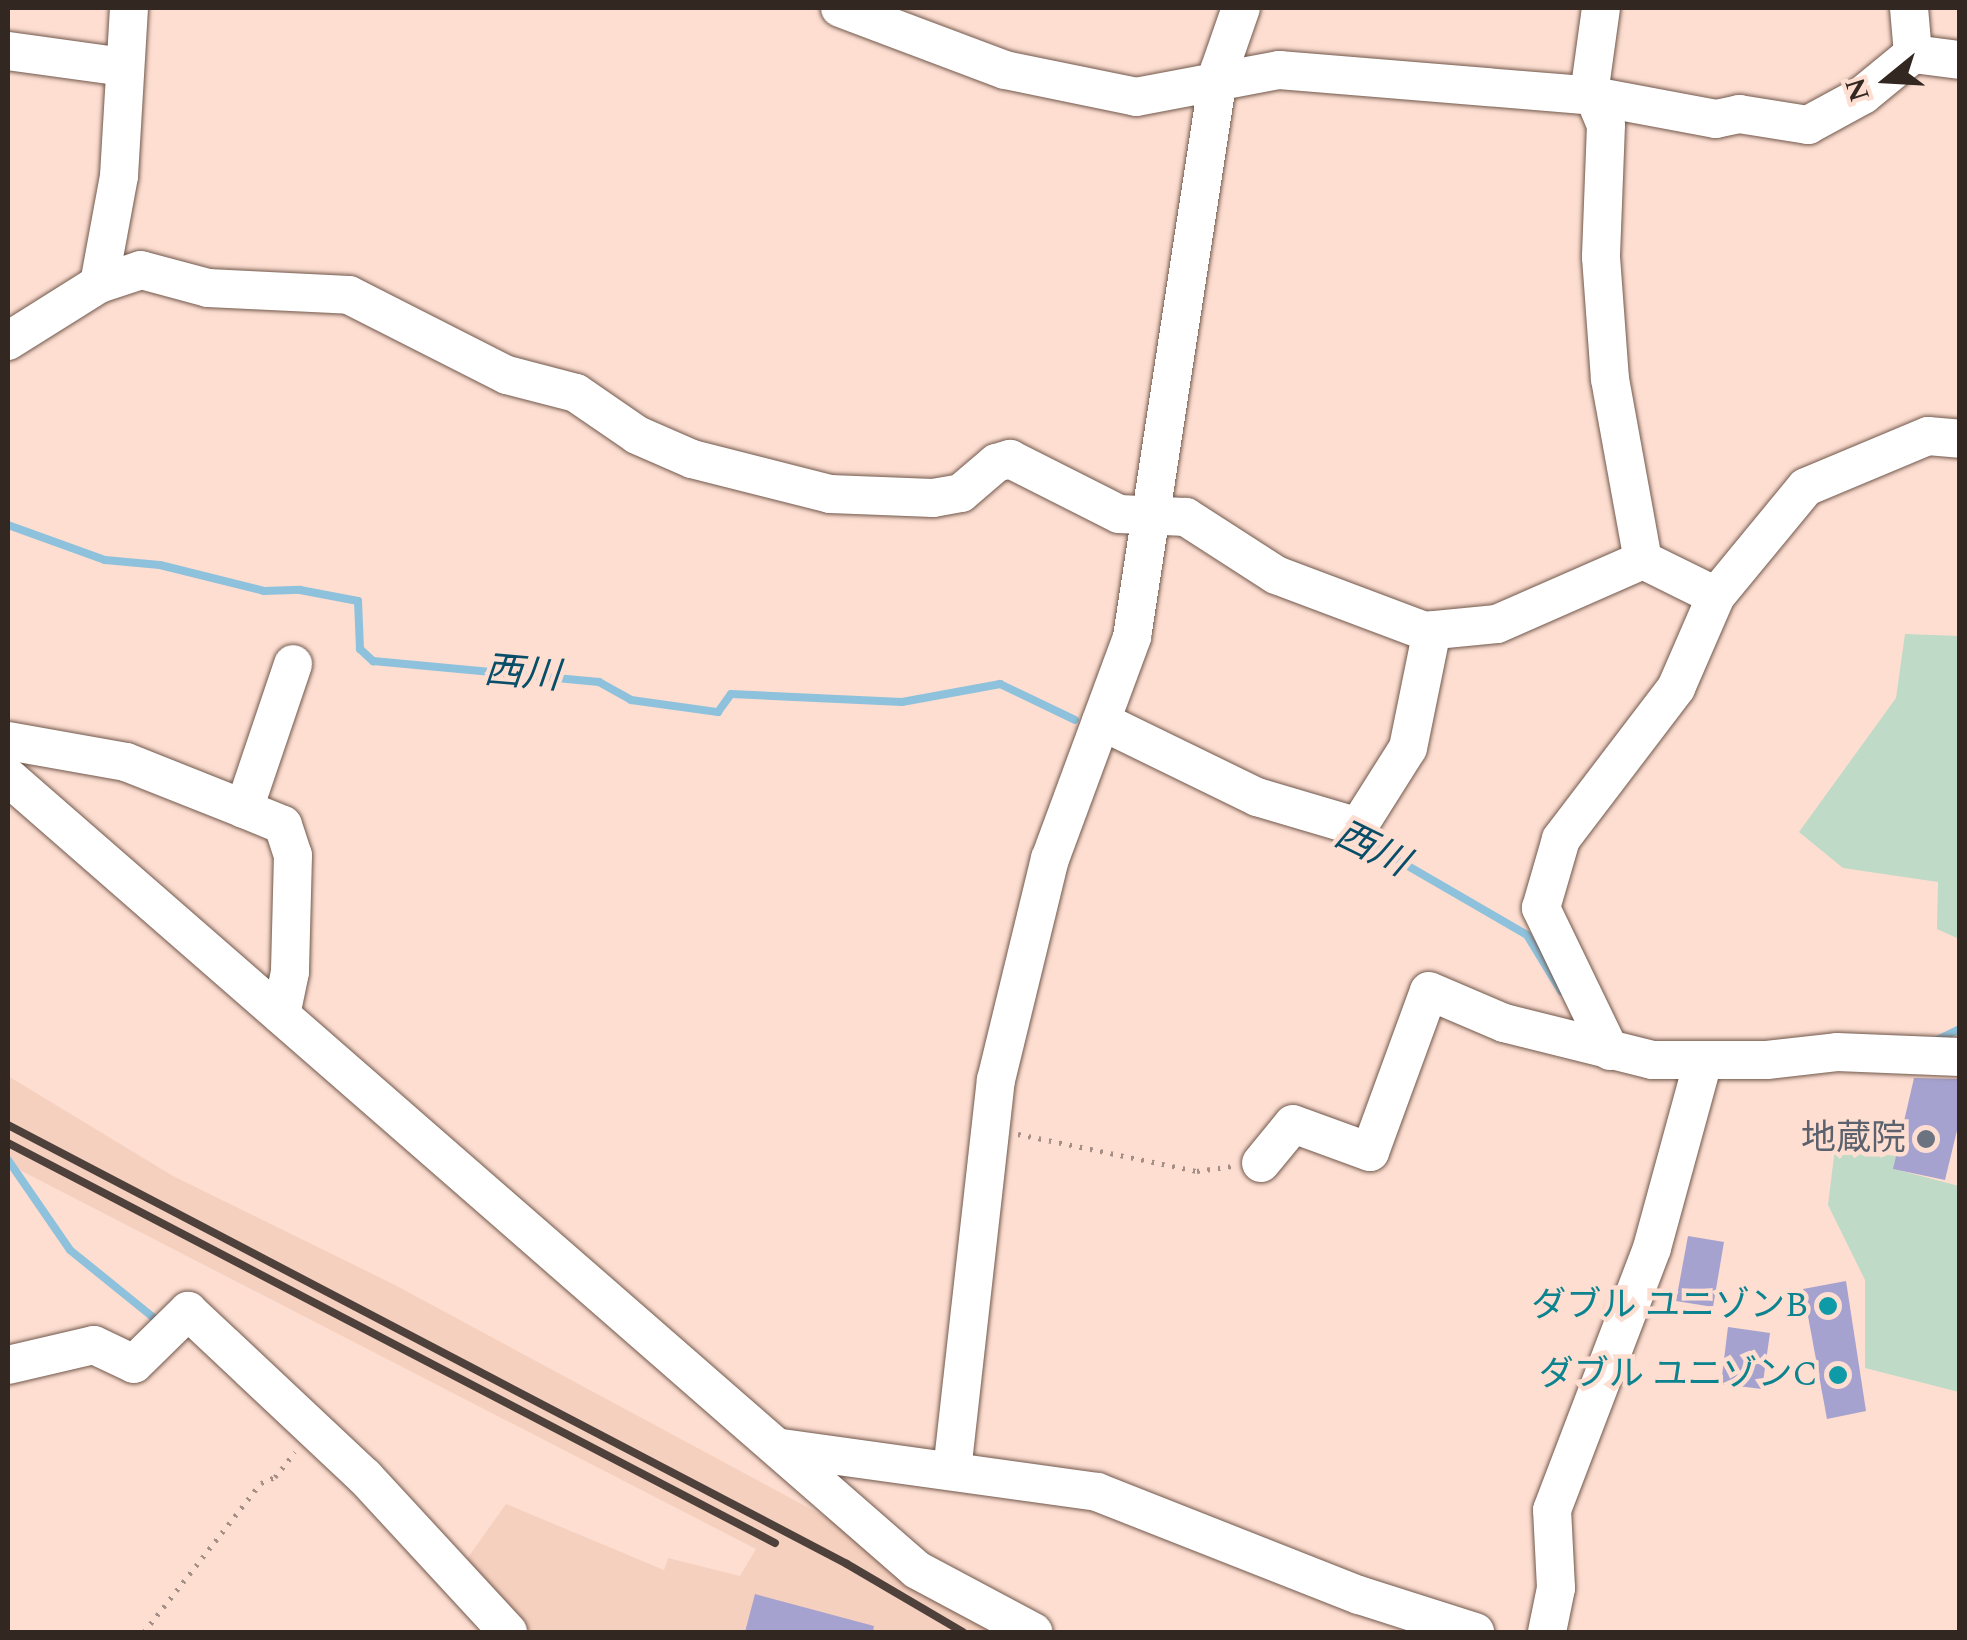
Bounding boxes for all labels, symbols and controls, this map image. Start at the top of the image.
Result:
north arrow [1837,30,1937,130]
text: N [1834,72,1882,107]
water label: 西川 [482,649,562,701]
water label: 西川 [1327,813,1415,887]
place label: 地蔵院 [1801,1118,1906,1160]
marker: 地蔵院 [1915,1128,1937,1150]
place label: ダブル ユニゾンB [1531,1285,1808,1327]
marker: ダブル ユニゾンB [1817,1295,1839,1317]
place label: ダブル ユニゾンC [1539,1354,1818,1396]
marker: ダブル ユニゾンC [1827,1364,1849,1386]

